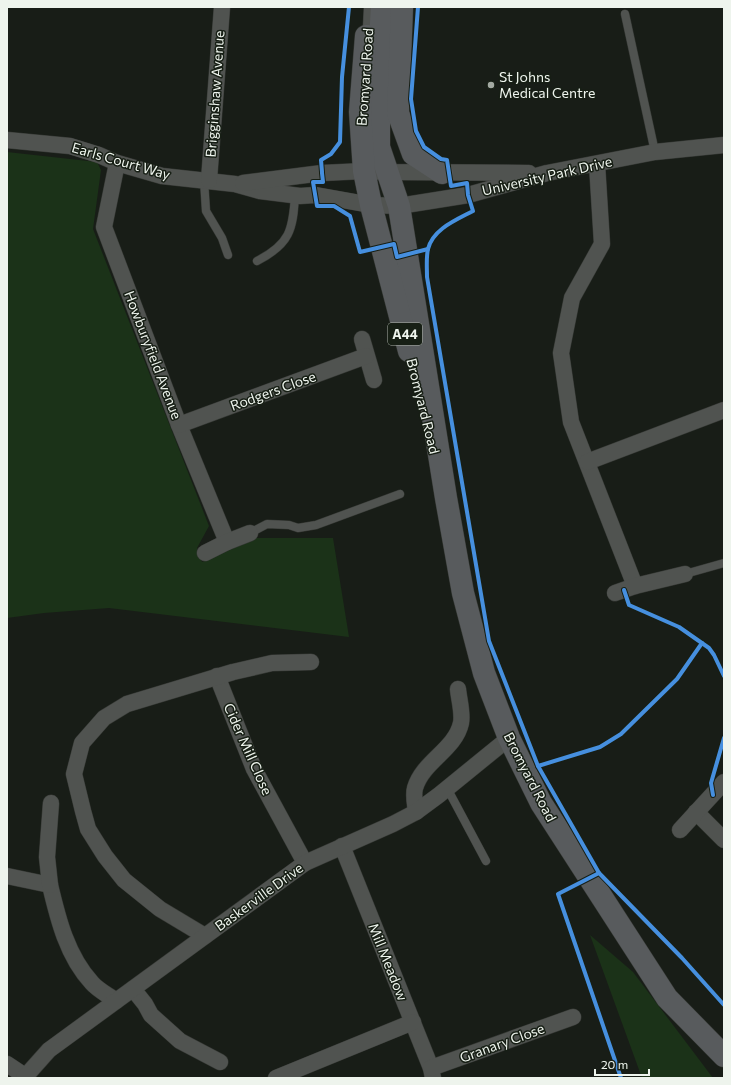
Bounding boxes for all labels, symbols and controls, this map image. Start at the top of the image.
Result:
street label: Bromyard Road [353,27,376,126]
street label: Brigginshaw Avenue [202,30,227,158]
place label: St Johns Medical Centre [499,68,595,101]
marker: St Johns Medical Centre [486,80,496,90]
street label: Earls Court Way [70,138,172,183]
street label: University Park Drive [480,152,614,199]
street label: Howburyfield Avenue [121,288,186,421]
road number: A44 [388,323,422,345]
street label: Bromyard Road [403,356,444,456]
street label: Rodgers Close [228,367,318,414]
street label: Cider Mill Close [221,700,276,797]
street label: Bromyard Road [501,729,560,824]
street label: Baskerville Drive [211,859,306,934]
street label: Mill Meadow [365,920,412,1003]
street label: Granary Close [457,1019,547,1066]
scale bar [595,1051,649,1077]
text: 20 m [601,1057,628,1071]

